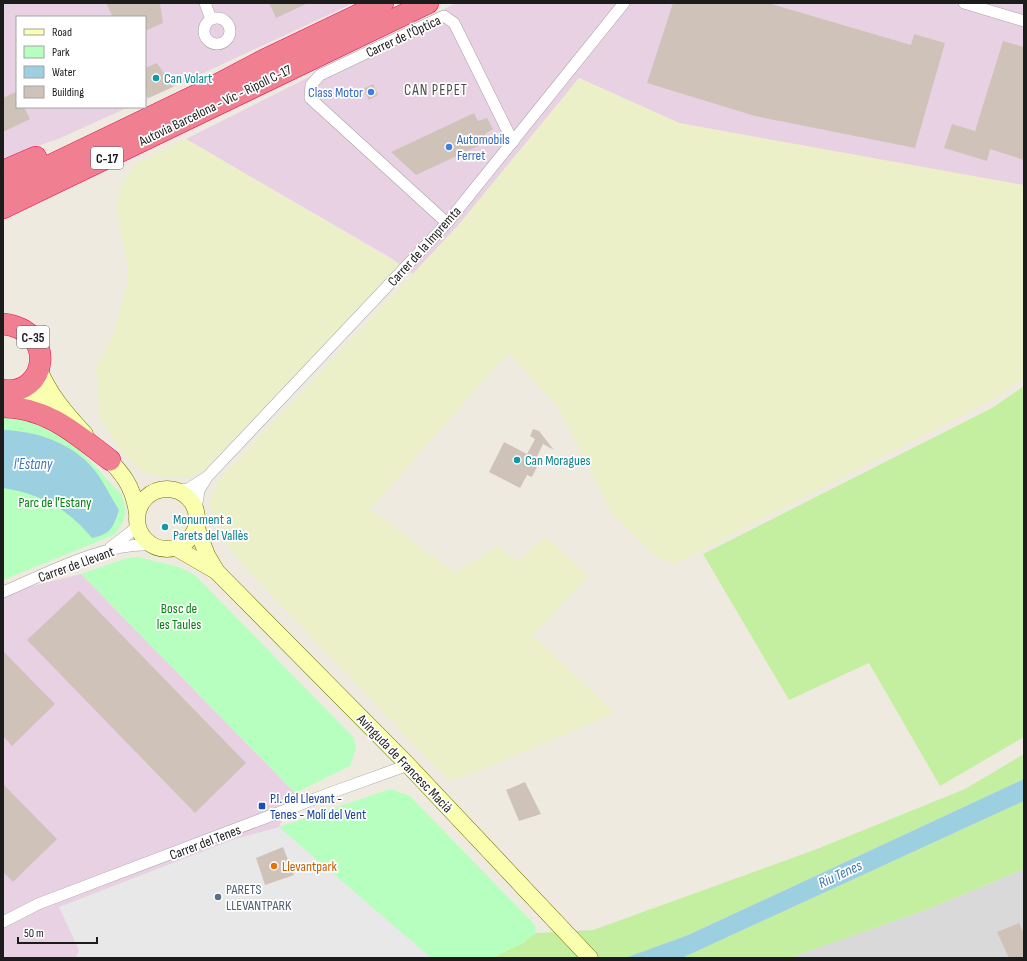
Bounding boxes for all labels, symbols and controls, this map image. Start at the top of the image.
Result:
street label: Carrer de l'Òptica [363,12,443,61]
legend [16,16,146,108]
text: Road [52,25,72,40]
text: Park [52,45,70,60]
street label: Autovia Barcelona - Vic - Ripoll C-17 [135,61,295,150]
text: Water [52,65,76,80]
place label: Can Volart [164,70,212,87]
marker: Can Volart [151,73,161,83]
district label: CAN PEPET [404,81,468,100]
place label: Class Motor [308,84,363,101]
text: Building [52,85,84,100]
marker: Class Motor [366,87,376,97]
place label: Automobils Ferret [456,131,510,164]
marker: Automobils Ferret [444,142,454,152]
road number: C-17 [91,147,123,169]
street label: Carrer de la Impremta [384,203,465,290]
road number: C-35 [17,326,49,348]
place label: Can Moragues [525,452,591,469]
water label: l'Estany [14,455,54,474]
marker: Can Moragues [512,455,522,465]
park label: Parc de l'Estany [19,494,92,511]
place label: Monument a Parets del Vallès [173,511,248,544]
marker: Monument a Parets del Vallès [160,522,170,532]
street label: Carrer de Llevant [36,543,116,586]
park label: Bosc de les Taules [157,600,201,633]
street label: Avinguda de Francesc Macià [353,710,456,816]
place label: P.I. del Llevant - Tenes - Molí del Vent [270,790,366,823]
marker: P.I. del Llevant - Tenes - Molí del Vent [257,801,267,811]
street label: Carrer del Tenes [167,821,243,864]
water label: Riu Tenes [815,856,866,893]
place label: Llevantpark [282,858,337,875]
marker: Llevantpark [269,861,279,871]
place label: PARETS LLEVANTPARK [226,881,292,914]
marker: PARETS LLEVANTPARK [213,892,223,902]
scale bar [18,919,97,945]
text: 50 m [24,926,44,941]

